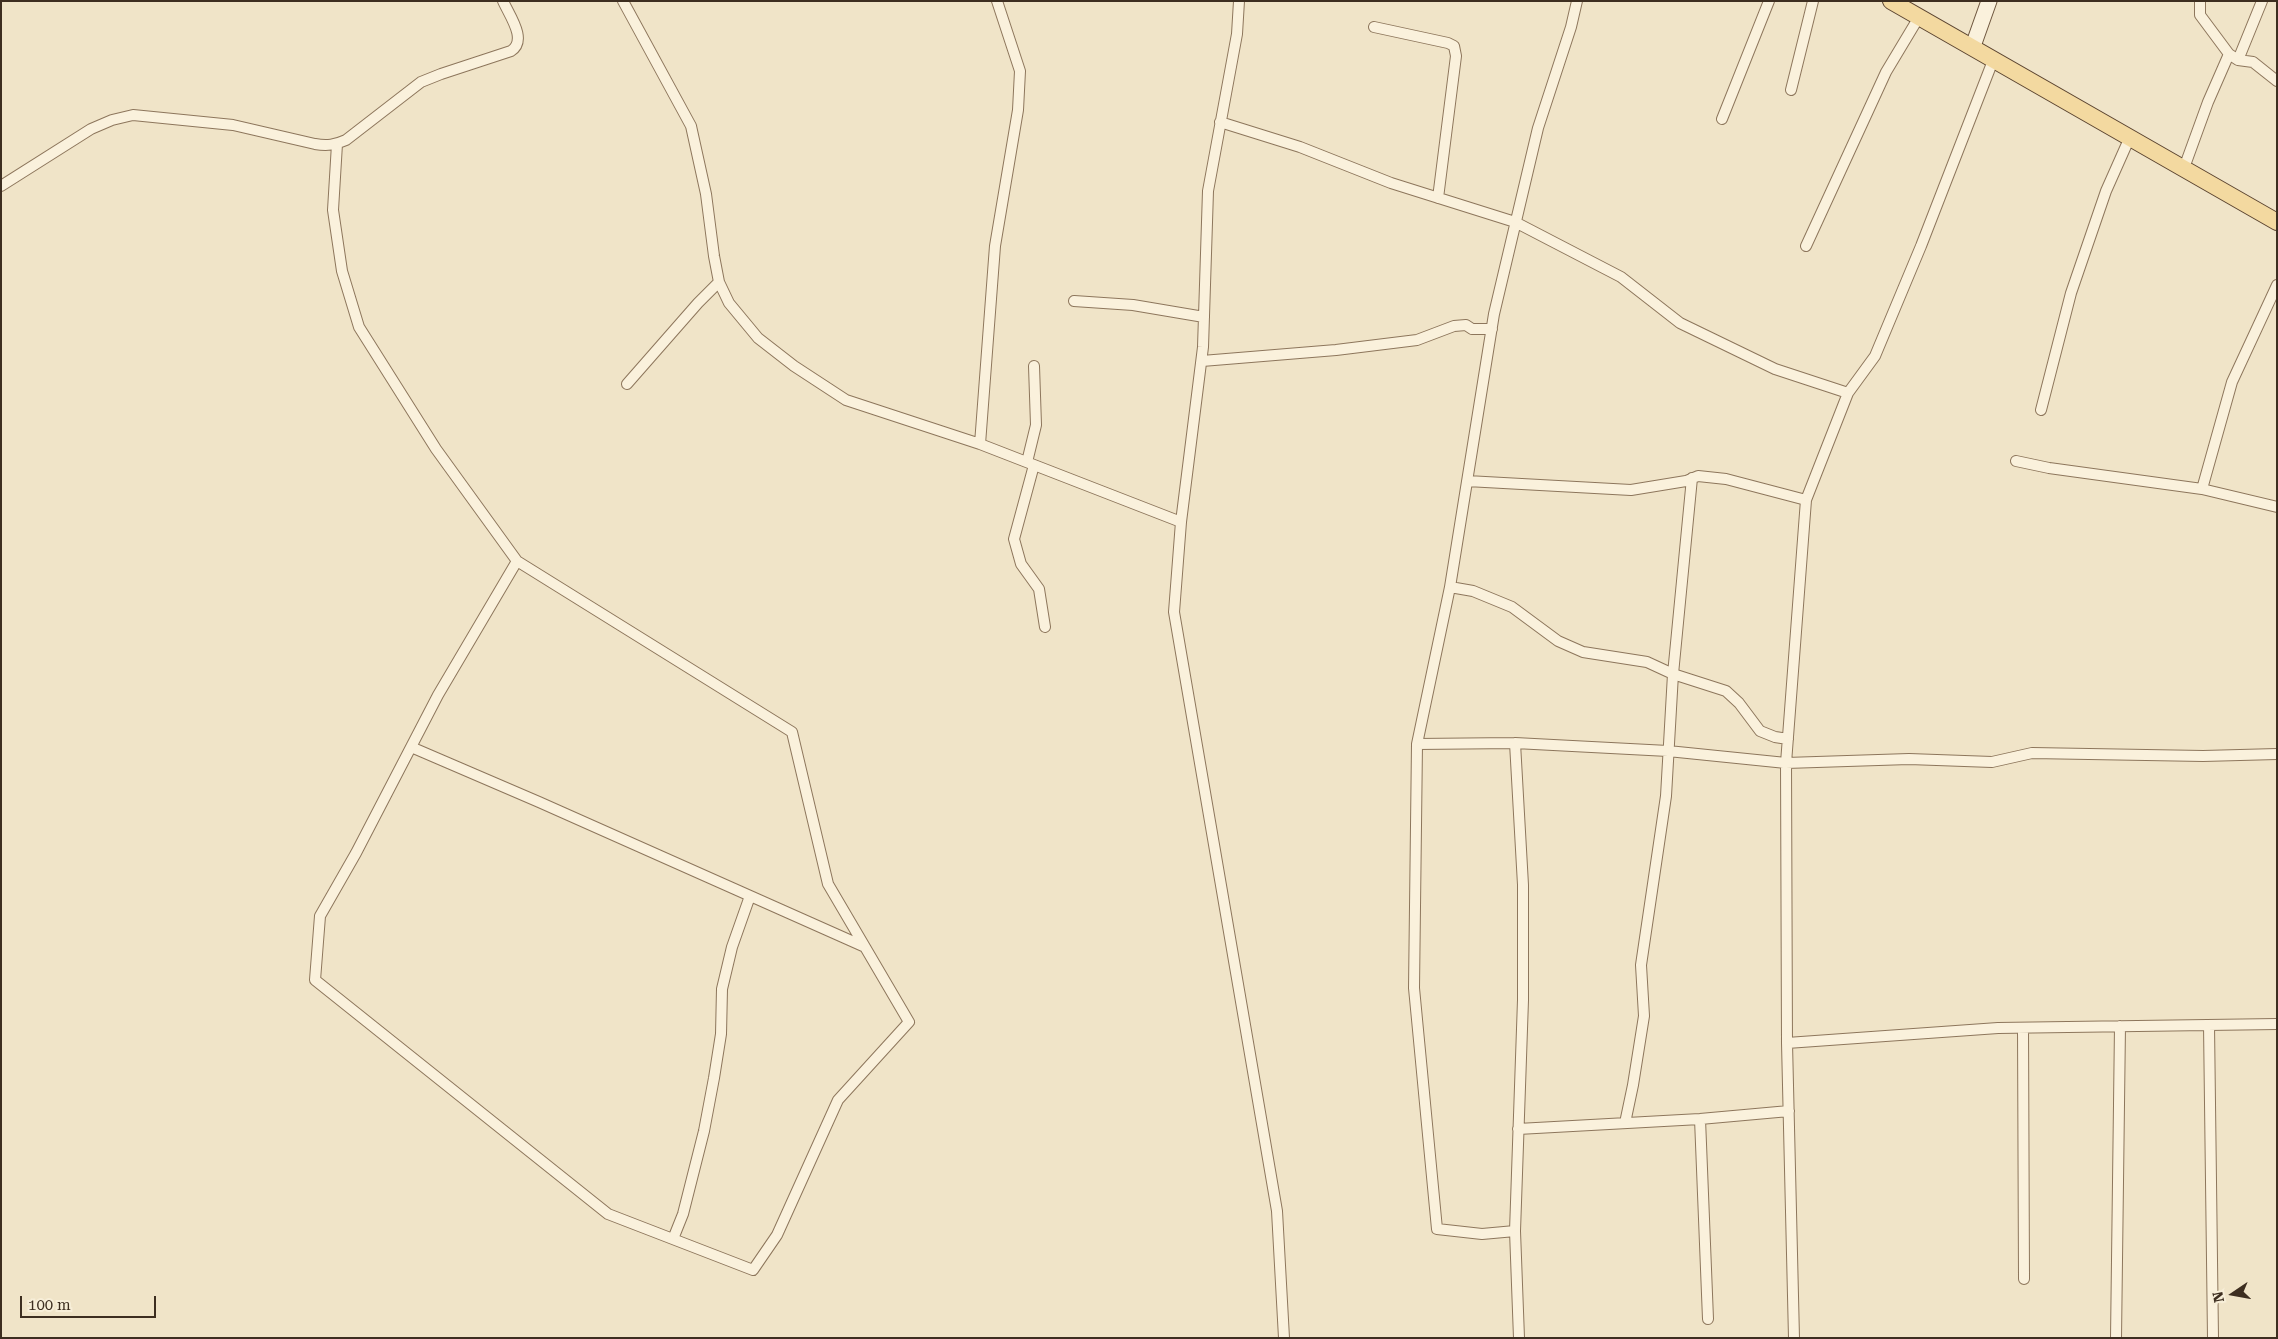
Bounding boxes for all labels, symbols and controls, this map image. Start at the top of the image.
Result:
north arrow [2208,1269,2258,1319]
scale bar [22,1286,159,1318]
text: N [2209,1290,2227,1304]
text: 100 m [28,1296,71,1314]

